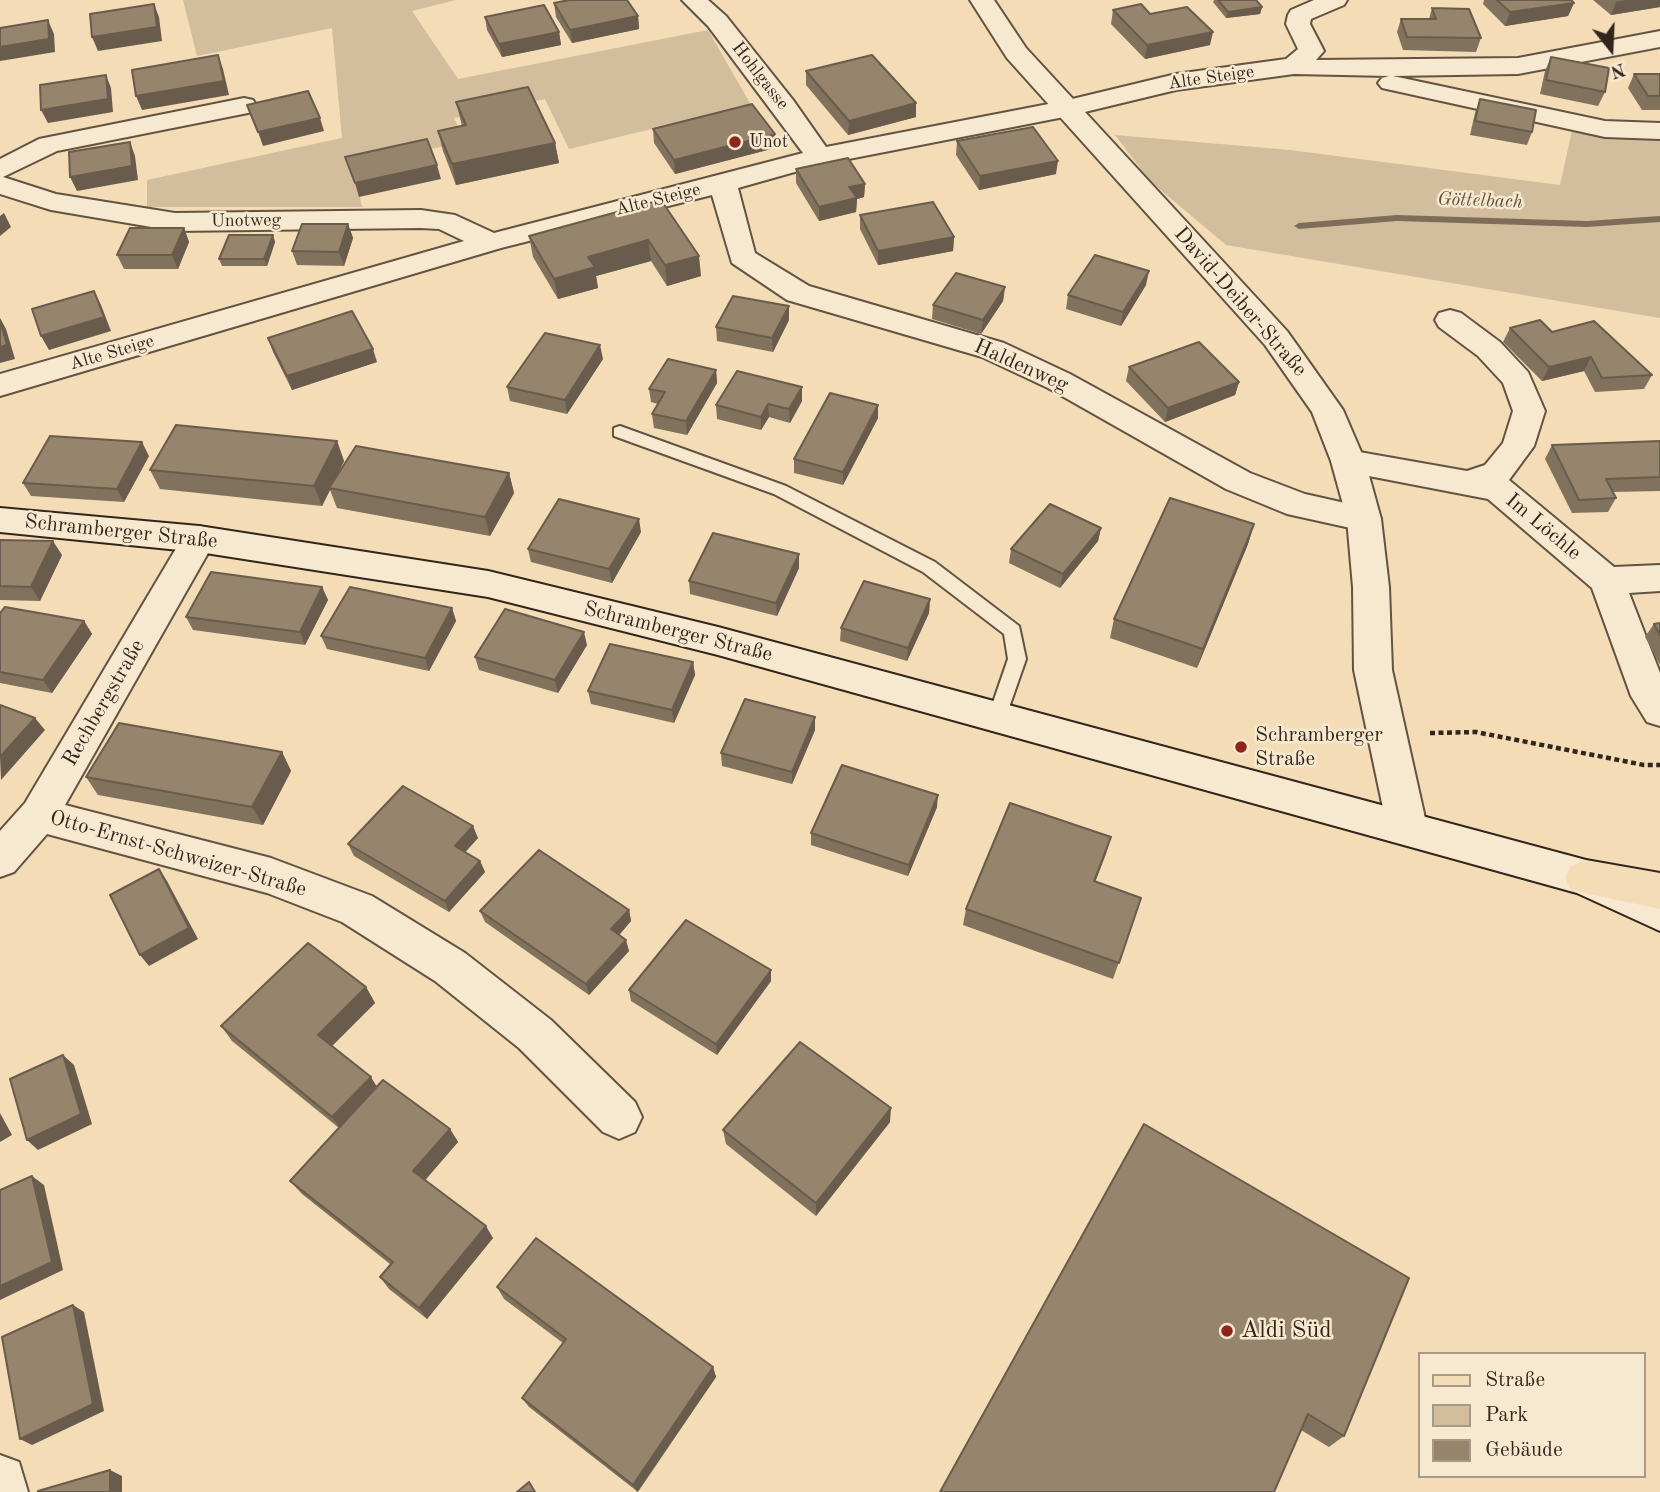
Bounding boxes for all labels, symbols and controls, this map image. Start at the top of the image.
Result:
north arrow [1576,14,1646,84]
street label: Hohlgasse [727,38,793,114]
text: N [1608,58,1627,81]
street label: Alte Steige [1167,61,1255,95]
place label: Unot [749,131,788,153]
marker: Unot [727,134,743,150]
street label: Alte Steige [613,179,703,221]
water label: Göttelbach [1437,188,1523,214]
street label: Unotweg [211,210,281,232]
street label: David-Deiber-Straße [1168,222,1312,382]
street label: Alte Steige [67,331,157,375]
street label: Haldenweg [970,334,1072,398]
street label: Im Löchle [1500,488,1586,566]
street label: Schramberger Straße [23,509,219,555]
street label: Schramberger Straße [581,596,775,668]
street label: Rechbergstraße [58,635,150,771]
place label: Schramberger Straße [1255,722,1383,772]
marker: Schramberger Straße [1233,739,1249,755]
street label: Otto-Ernst-Schweizer-Straße [47,805,309,903]
place label: Aldi Süd [1241,1317,1332,1345]
marker: Aldi Süd [1219,1323,1235,1339]
legend [1418,1352,1646,1478]
text: Straße [1485,1370,1545,1391]
text: Park [1485,1405,1528,1426]
text: Gebäude [1485,1440,1563,1461]

